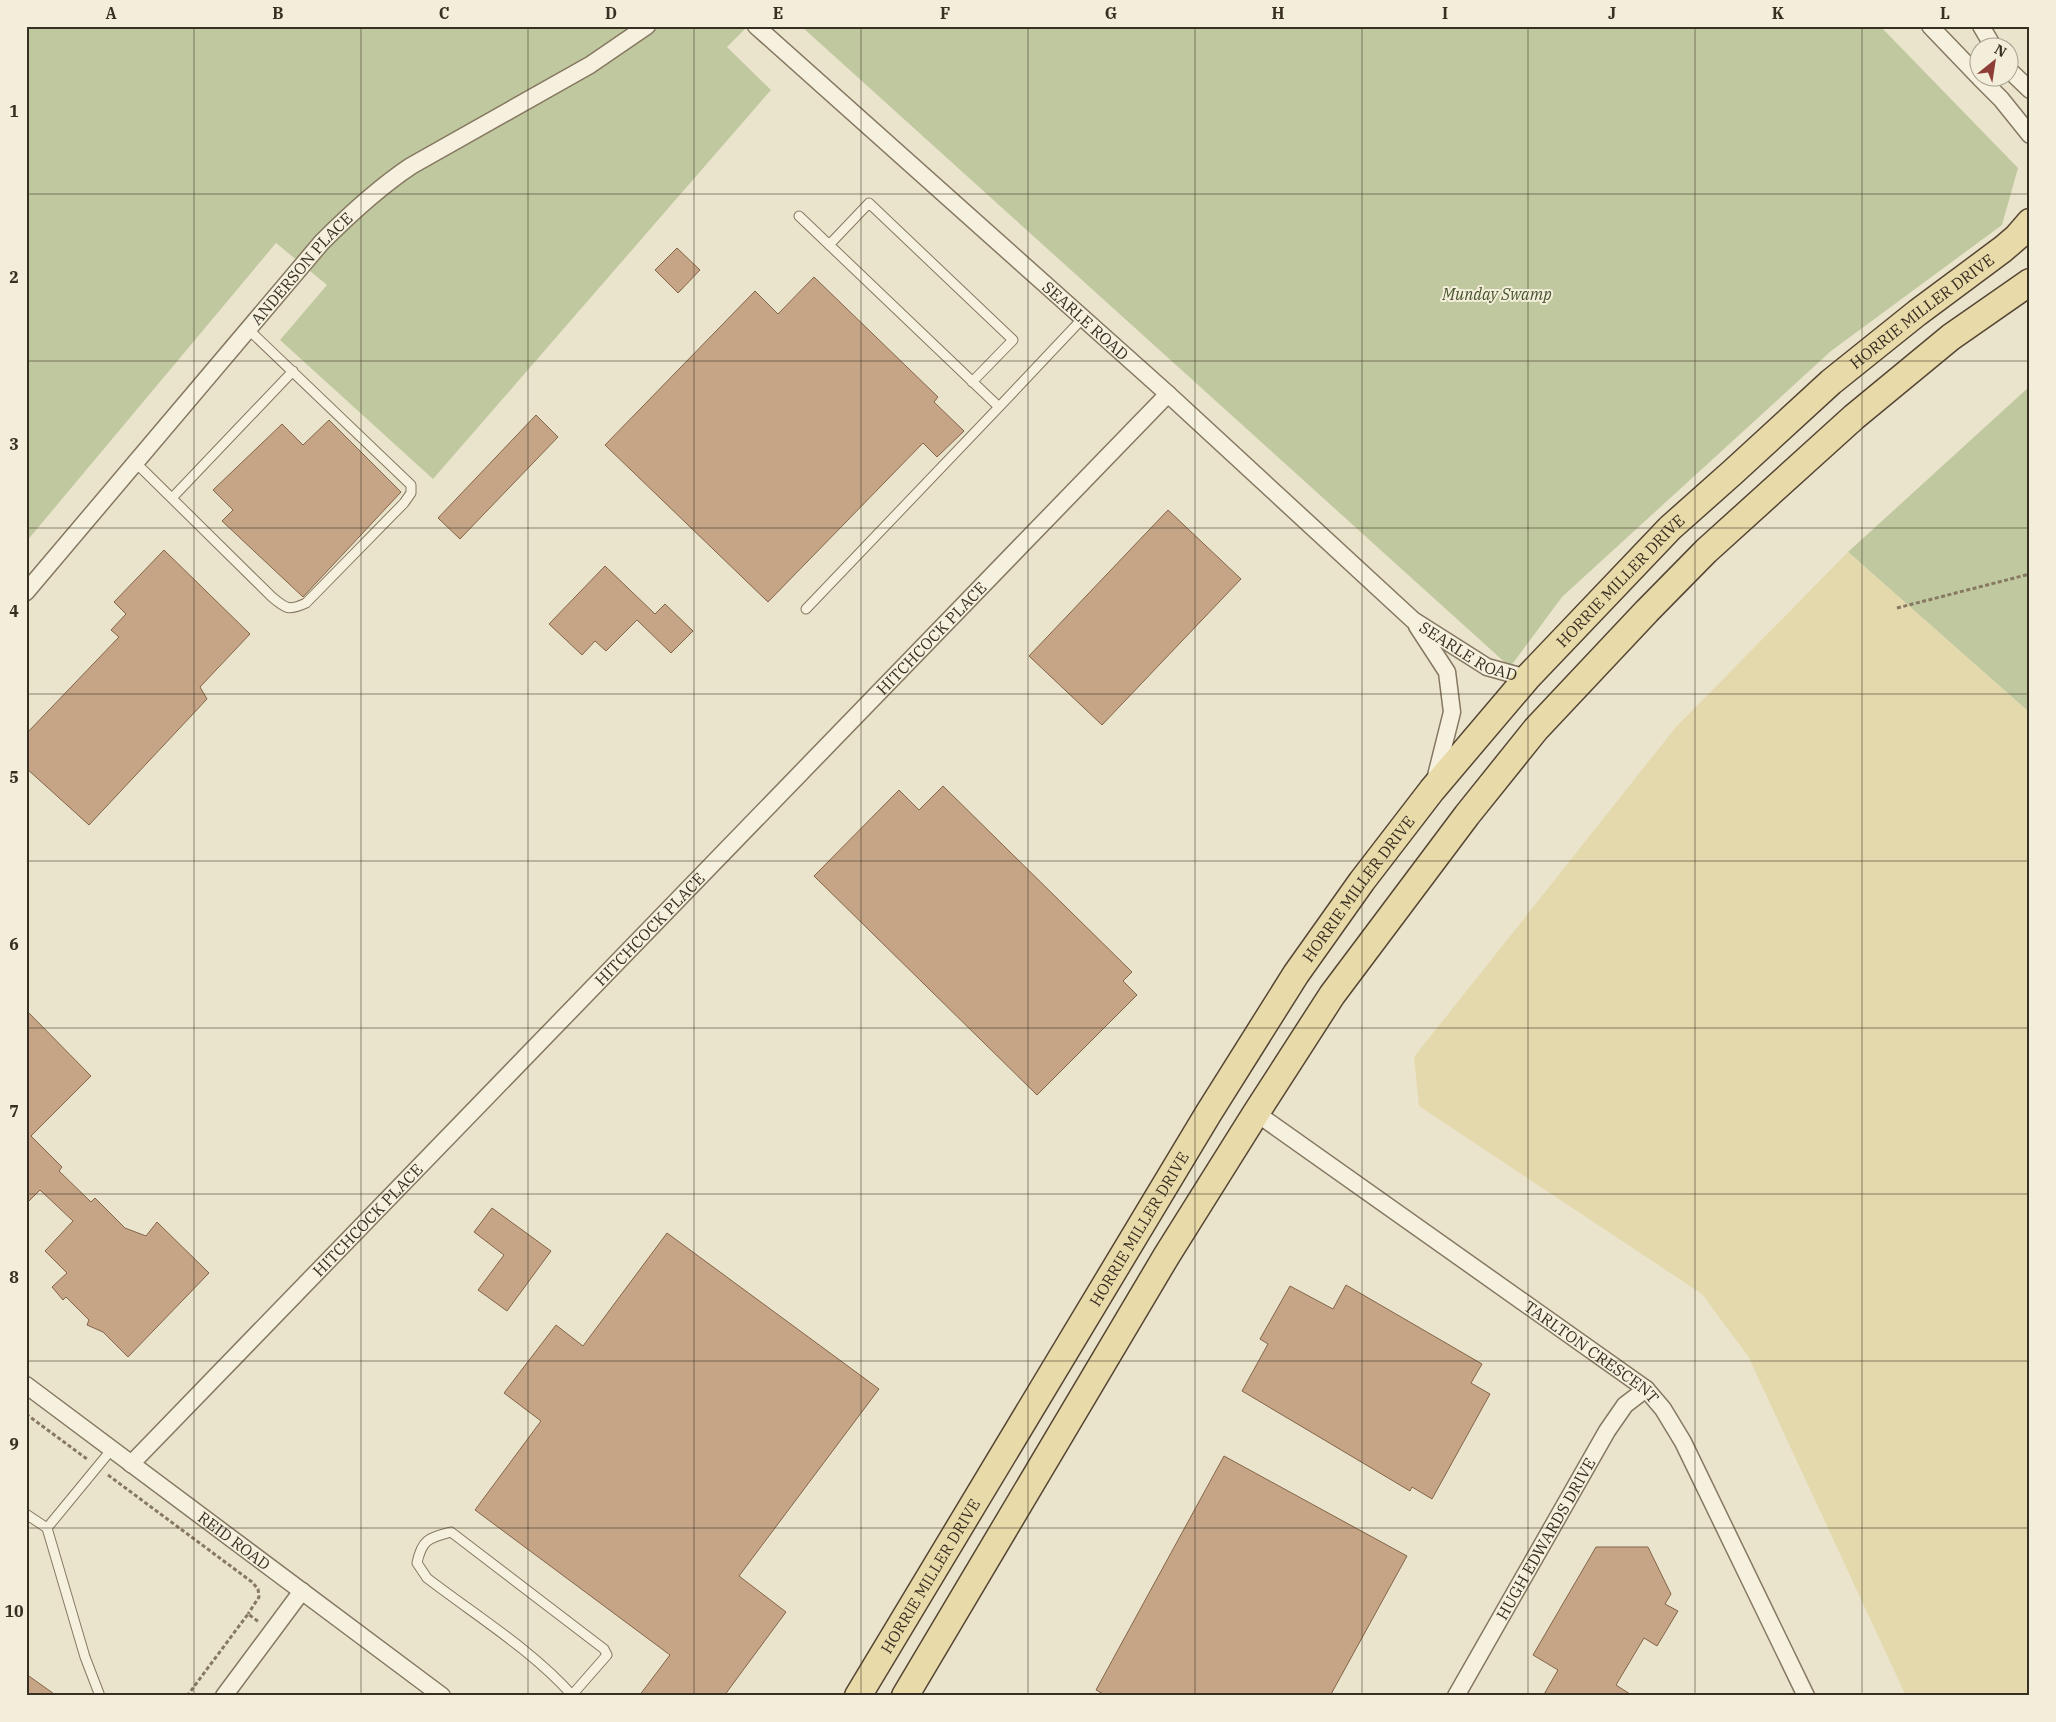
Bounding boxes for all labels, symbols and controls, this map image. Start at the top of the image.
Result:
text: A [105,3,117,23]
text: B [272,3,284,23]
text: C [439,3,449,23]
text: D [605,3,617,23]
text: E [773,3,783,23]
text: F [940,3,950,23]
text: G [1105,3,1117,23]
text: H [1272,3,1285,23]
text: I [1442,3,1448,23]
text: J [1608,3,1616,23]
text: K [1772,3,1785,23]
text: L [1940,3,1950,23]
north arrow [1968,38,2018,88]
text: N [1991,40,2010,61]
text: 1 [9,101,19,121]
street label: ANDERSON PLACE [246,208,357,329]
street label: HORRIE MILLER DRIVE [1846,249,1998,373]
text: 2 [9,267,19,287]
street label: SEARLE ROAD [1038,277,1133,364]
park label: Munday Swamp [1441,284,1552,304]
text: 3 [9,434,19,454]
street label: HORRIE MILLER DRIVE [1552,510,1689,651]
street label: HITCHCOCK PLACE [872,578,991,699]
text: 4 [9,601,19,621]
street label: SEARLE ROAD [1416,617,1520,685]
text: 5 [9,767,19,787]
street label: HORRIE MILLER DRIVE [1298,812,1419,966]
street label: HITCHCOCK PLACE [590,868,709,990]
text: 6 [9,934,19,954]
text: 7 [9,1101,19,1121]
street label: HORRIE MILLER DRIVE [1085,1148,1193,1310]
street label: HITCHCOCK PLACE [308,1159,427,1281]
text: 8 [9,1267,19,1287]
street label: TARLTON CRESCENT [1520,1296,1663,1407]
text: 9 [9,1434,19,1454]
street label: HUGH EDWARDS DRIVE [1492,1454,1600,1623]
street label: HORRIE MILLER DRIVE [876,1495,984,1657]
street label: REID ROAD [194,1507,274,1574]
text: 10 [4,1601,24,1621]

